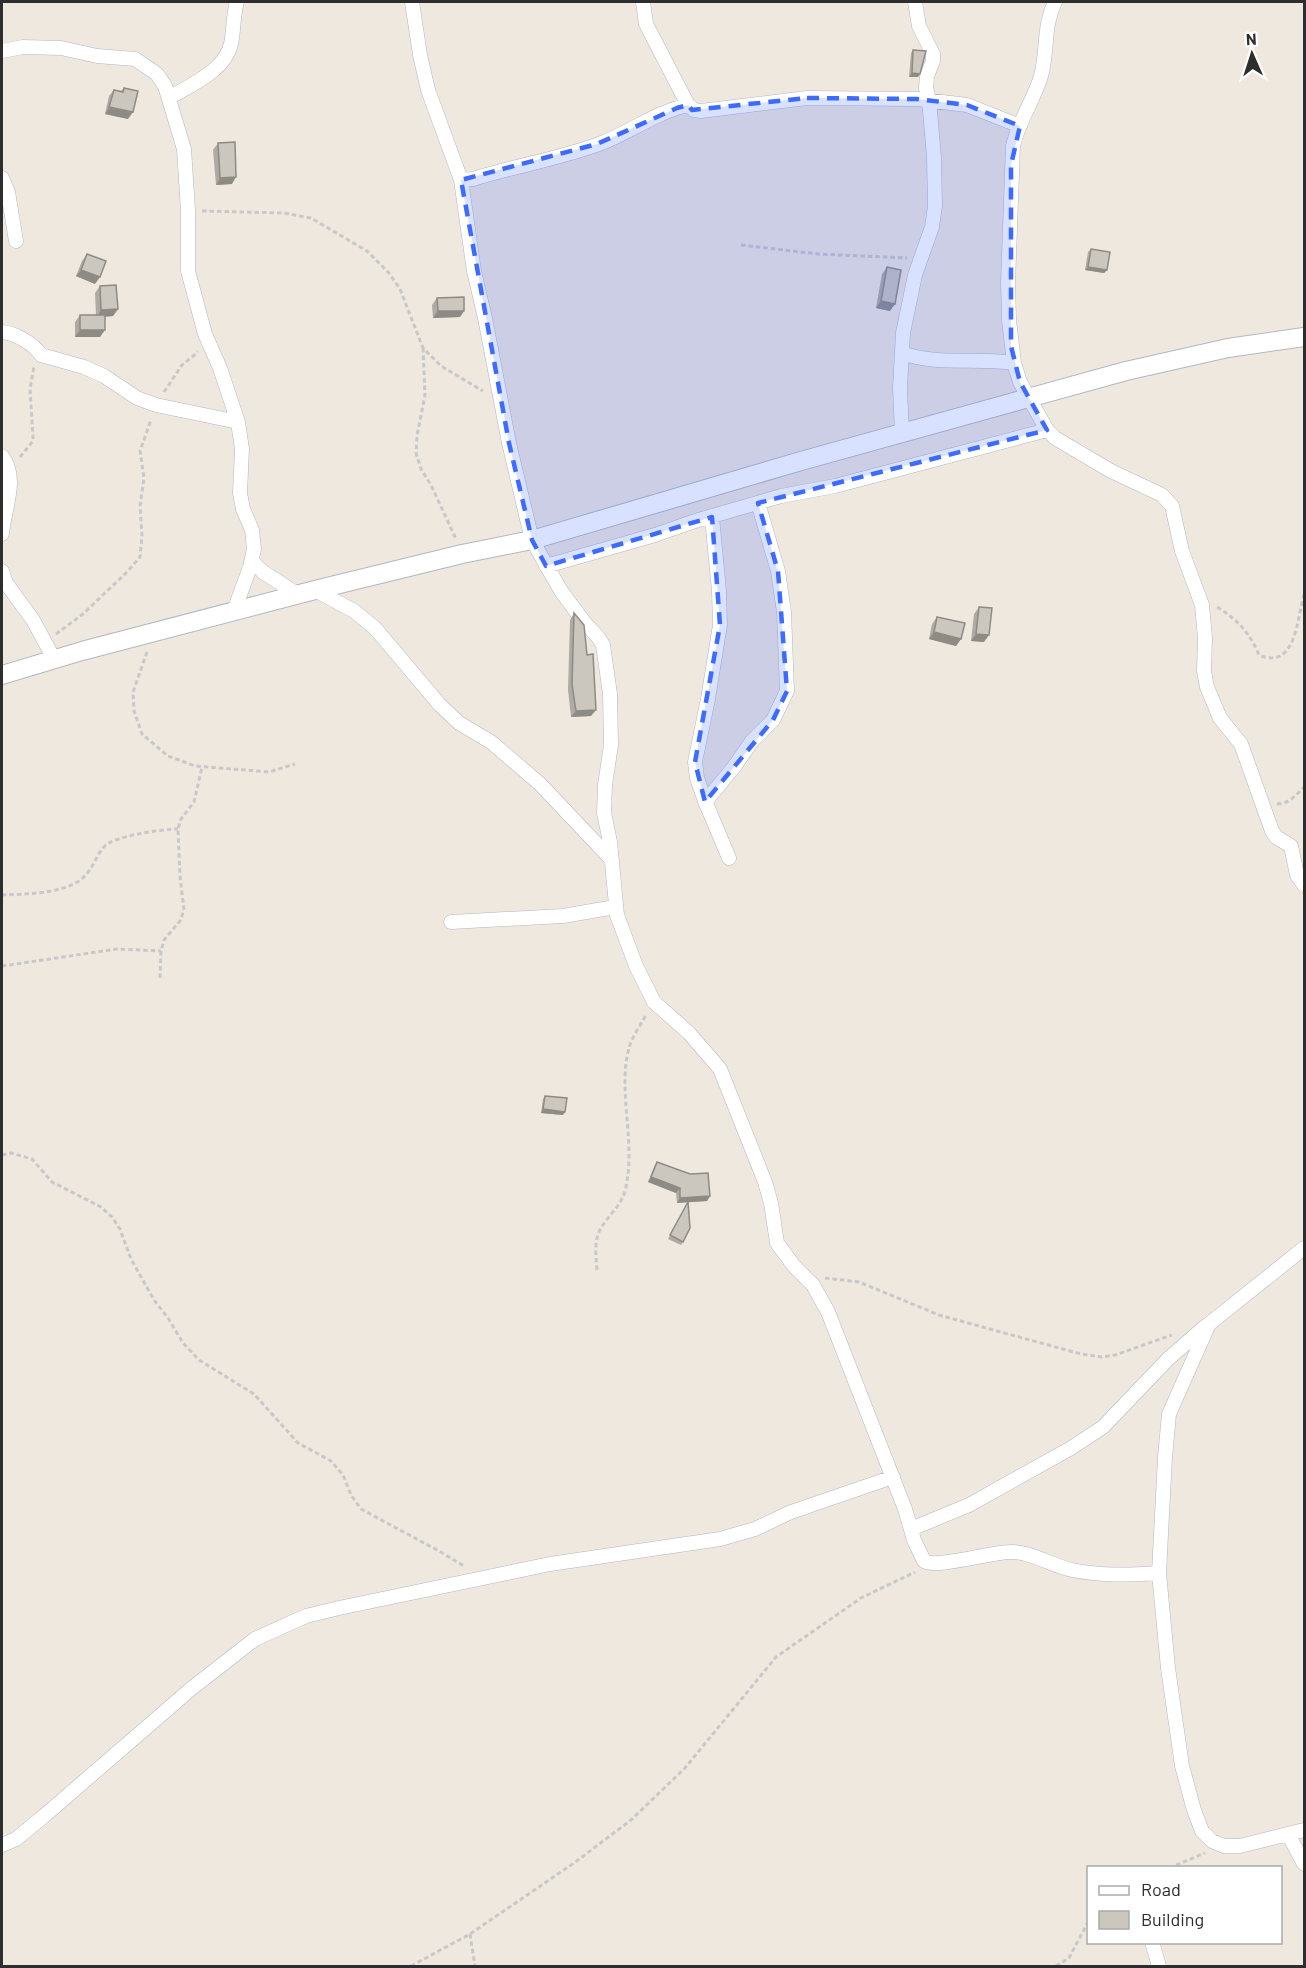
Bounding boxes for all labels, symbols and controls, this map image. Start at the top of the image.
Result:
north arrow [1222,24,1282,84]
text: N [1245,29,1257,48]
legend [1087,1866,1282,1944]
text: Road [1141,1878,1181,1900]
text: Building [1141,1908,1204,1930]

